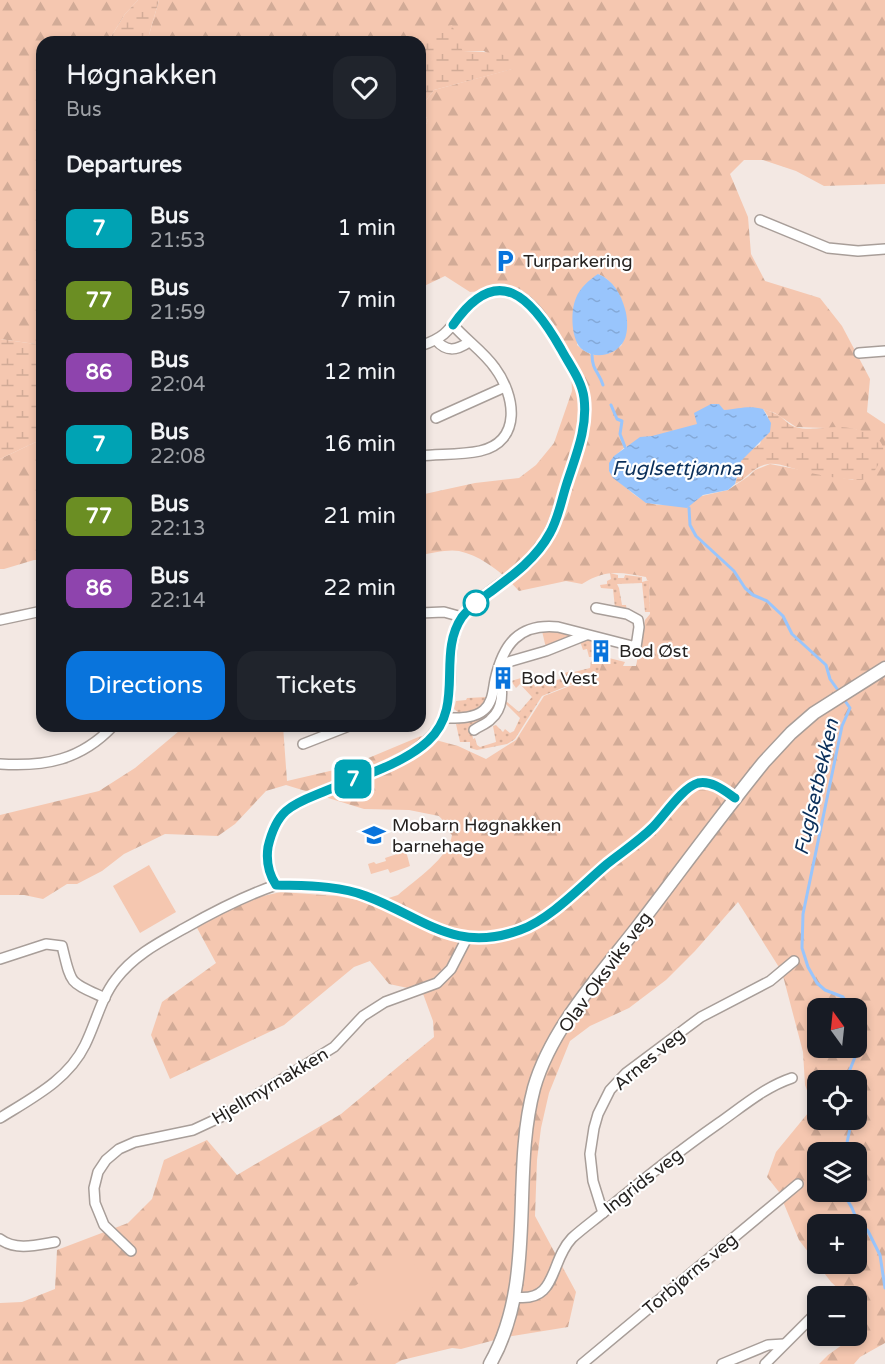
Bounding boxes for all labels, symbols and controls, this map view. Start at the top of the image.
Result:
button: heart [333,56,396,119]
text: Høgnakken [66,58,217,92]
text: Bus [66,98,102,122]
text: Departures [66,152,182,178]
text: Bus [150,203,189,229]
text: 1 min [337,215,396,241]
text: 7 [92,216,106,241]
text: 21:53 [150,229,205,253]
parking icon: Turparkering [492,248,518,274]
place label: Turparkering [523,250,633,272]
text: Bus [150,275,189,301]
text: 7 min [337,287,396,313]
text: 77 [86,288,112,313]
text: 21:59 [150,301,205,325]
text: Bus [150,347,189,373]
text: 12 min [324,359,396,385]
text: 86 [86,360,112,385]
text: 22:04 [150,373,205,397]
text: Bus [150,419,189,445]
text: 16 min [324,431,396,457]
text: 7 [92,432,106,457]
text: 22:08 [150,445,205,469]
water label: Fuglsettjønna [612,457,743,481]
text: Bus [150,491,189,517]
text: 21 min [324,503,396,529]
text: 77 [86,504,112,529]
text: 22:13 [150,517,205,541]
text: Bus [150,563,189,589]
text: 22 min [324,575,396,601]
text: 86 [86,576,112,601]
text: 22:14 [150,589,205,613]
unlabelled marker [463,590,489,616]
building icon: Bod Øst [588,638,614,664]
place label: Bod Øst [619,640,688,662]
button: Directions [66,651,225,720]
button: Tickets [237,651,396,720]
building icon: Bod Vest [490,665,516,691]
place label: Bod Vest [521,667,598,689]
water label: Fuglsetbekken [790,716,844,858]
line badge: 7 [334,760,372,798]
text: 7 [346,767,360,792]
place label: Mobarn Høgnakken barnehage [392,814,561,857]
school or university icon: Mobarn Høgnakken barnehage [361,822,387,848]
street label: Olav Oksviks veg [554,907,656,1037]
north arrow [807,998,867,1058]
map controls [807,998,867,1346]
street label: Arnes veg [609,1023,689,1095]
street label: Hjellmyrnakken [208,1043,332,1129]
button: locate [807,1070,867,1130]
button: layers [807,1142,867,1202]
street label: Ingrids veg [599,1143,687,1219]
button: + [807,1214,867,1274]
street label: Torbjørns veg [638,1228,742,1320]
button: − [807,1286,867,1346]

